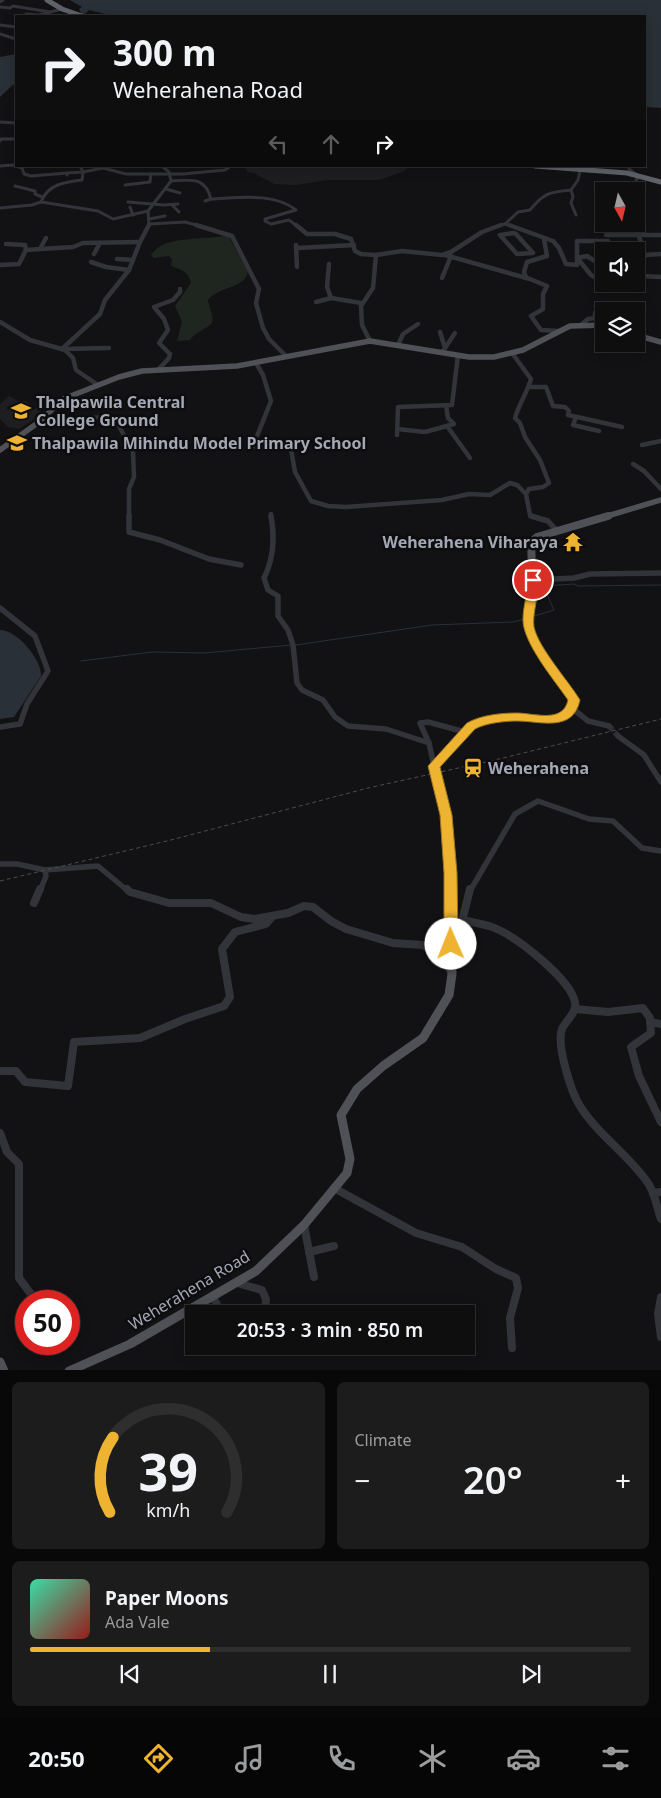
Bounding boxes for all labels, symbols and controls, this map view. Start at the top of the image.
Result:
text: 300 m [113,29,216,76]
icon: right [30,35,95,100]
text: Weherahena Road [113,74,303,104]
icon: left [264,130,292,158]
icon: ahead [317,130,345,158]
icon: right [370,130,398,158]
north arrow [595,182,645,232]
map controls [595,182,645,352]
button: sound [595,242,645,292]
button: layers [595,302,645,352]
place label: Thalpawila Central College Ground [36,391,185,431]
school or university icon: Thalpawila Central College Ground [10,400,32,422]
school or university icon: Thalpawila Mihindu Model Primary School [6,432,28,454]
place label: Thalpawila Mihindu Model Primary School [32,432,366,454]
place label: Weherahena Viharaya [383,531,558,553]
temple icon: Weherahena Viharaya [562,531,584,553]
pin [512,559,554,601]
icon: arrive [519,566,547,594]
station icon: Weherahena [462,757,484,779]
place label: Weherahena [488,757,589,779]
position arrow [424,917,476,969]
street label: Weherahena Road [124,1245,254,1335]
speed limit sign: 50 [15,1290,80,1355]
text: 20:53 · 3 min · 850 m [237,1317,423,1343]
text: Climate [355,1429,412,1451]
text: 39 [139,1435,198,1506]
text: 20° [463,1453,523,1505]
text: − [355,1461,371,1499]
text: + [615,1461,631,1499]
text: km/h [146,1498,190,1522]
text: Paper Moons [105,1585,229,1611]
text: Ada Vale [105,1611,170,1633]
icon: previous [116,1660,144,1688]
icon: pause [316,1660,344,1688]
icon: next [517,1660,545,1688]
icon: directions [141,1741,176,1776]
icon: music [232,1741,267,1776]
icon: phone [324,1741,359,1776]
icon: climate [415,1741,450,1776]
icon: car [506,1741,541,1776]
icon: filters [598,1741,633,1776]
text: 20:50 [28,1743,85,1773]

